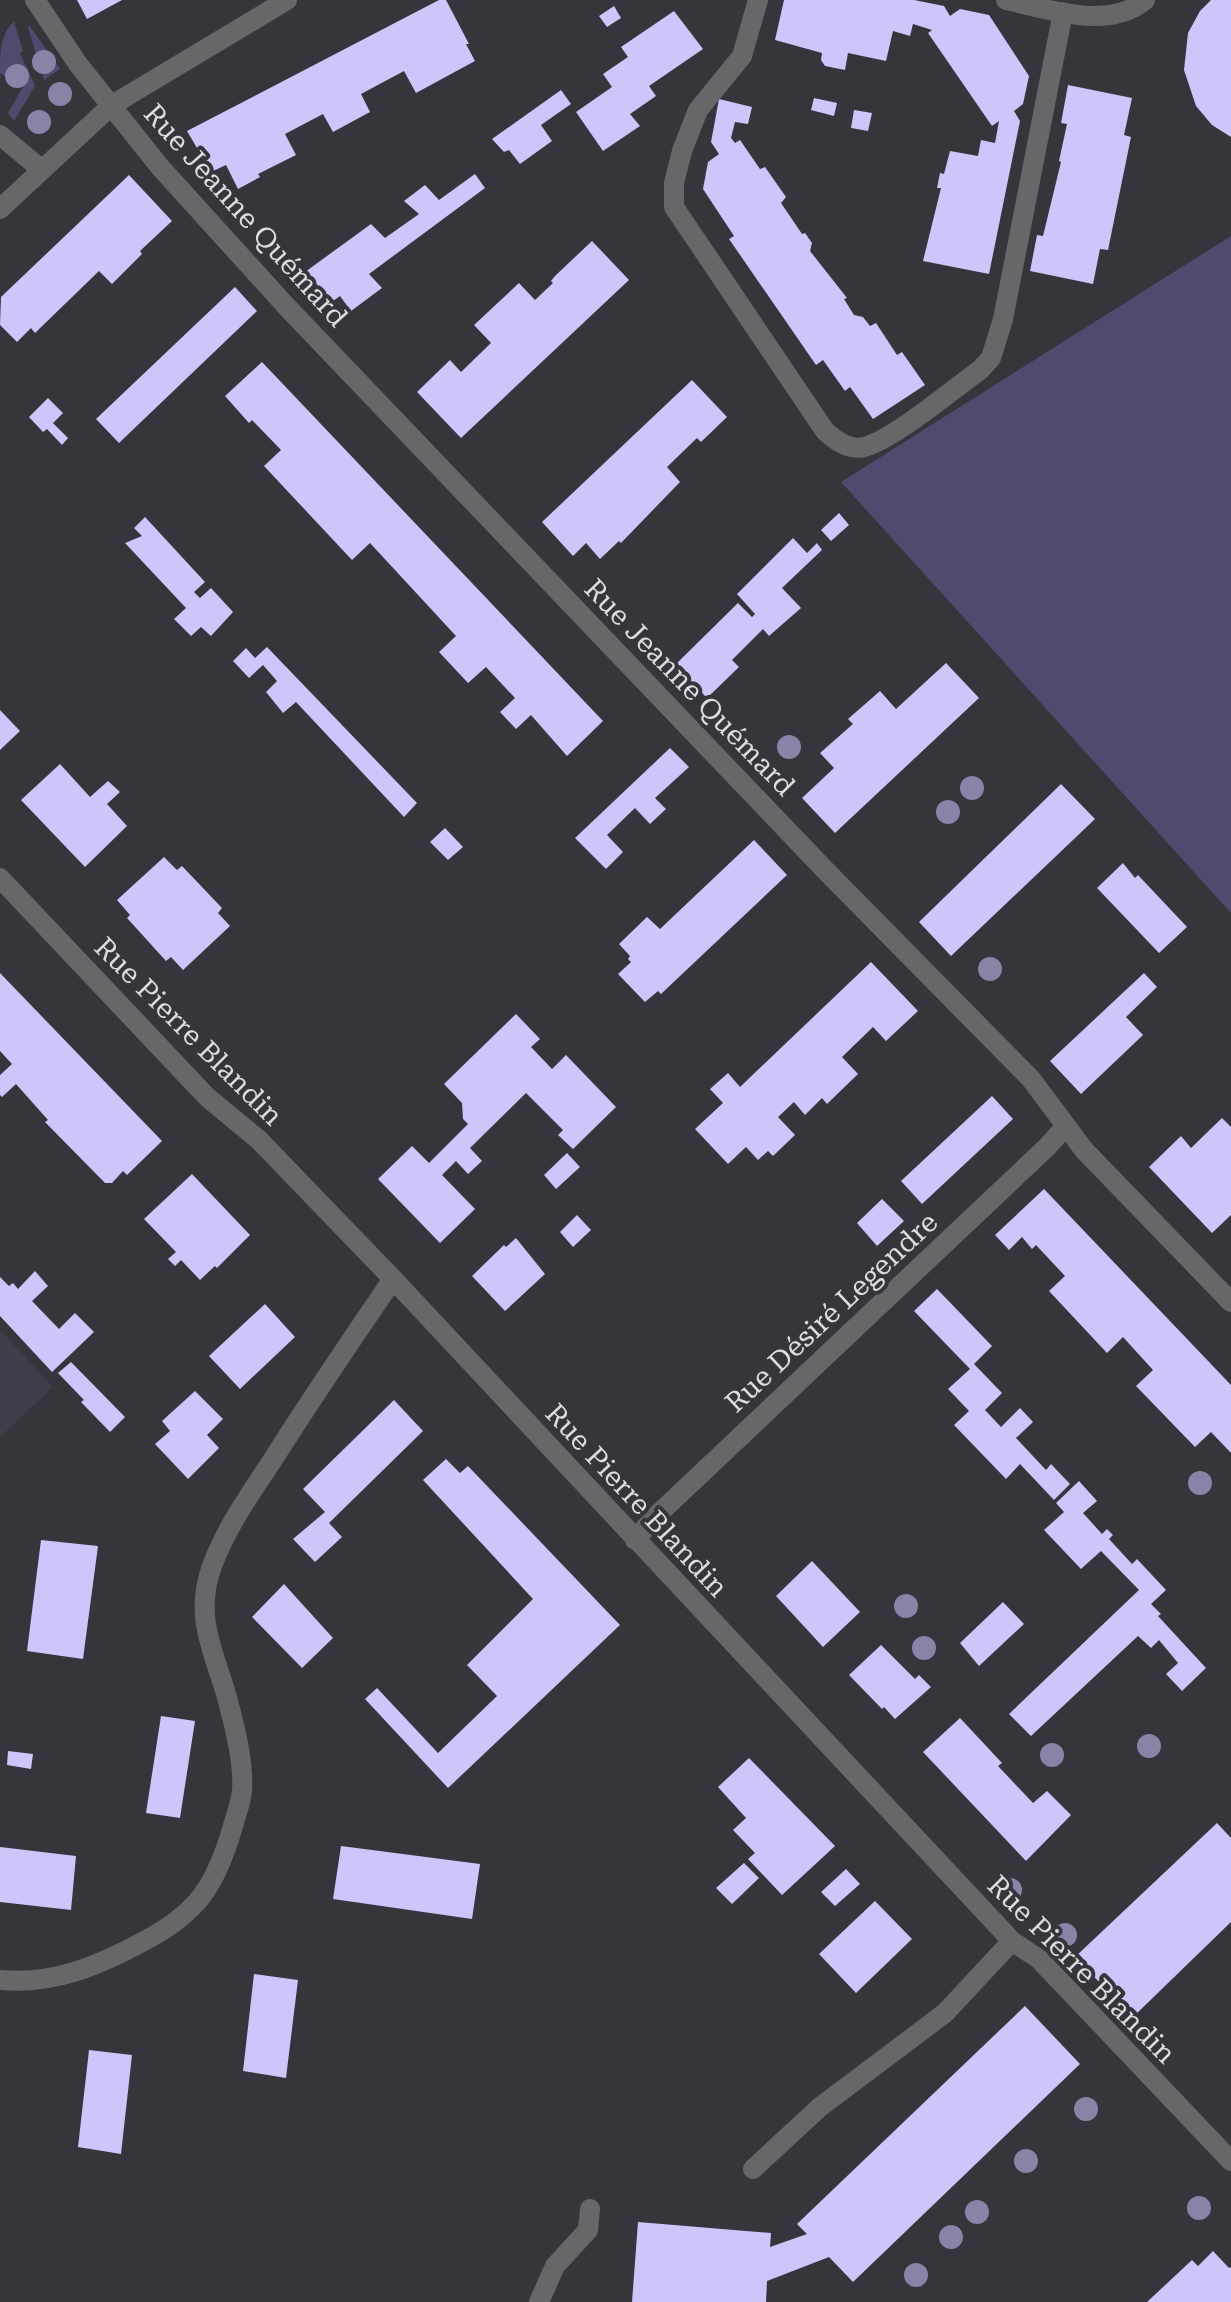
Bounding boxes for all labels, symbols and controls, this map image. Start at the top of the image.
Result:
street label: Rue Jeanne Quémard [137,97,354,333]
street label: Rue Jeanne Quémard [578,572,802,802]
street label: Rue Pierre Blandin [88,931,289,1132]
street label: Rue Désiré Legendre [719,1206,944,1419]
street label: Rue Pierre Blandin [539,1397,735,1604]
street label: Rue Pierre Blandin [981,1869,1182,2070]

